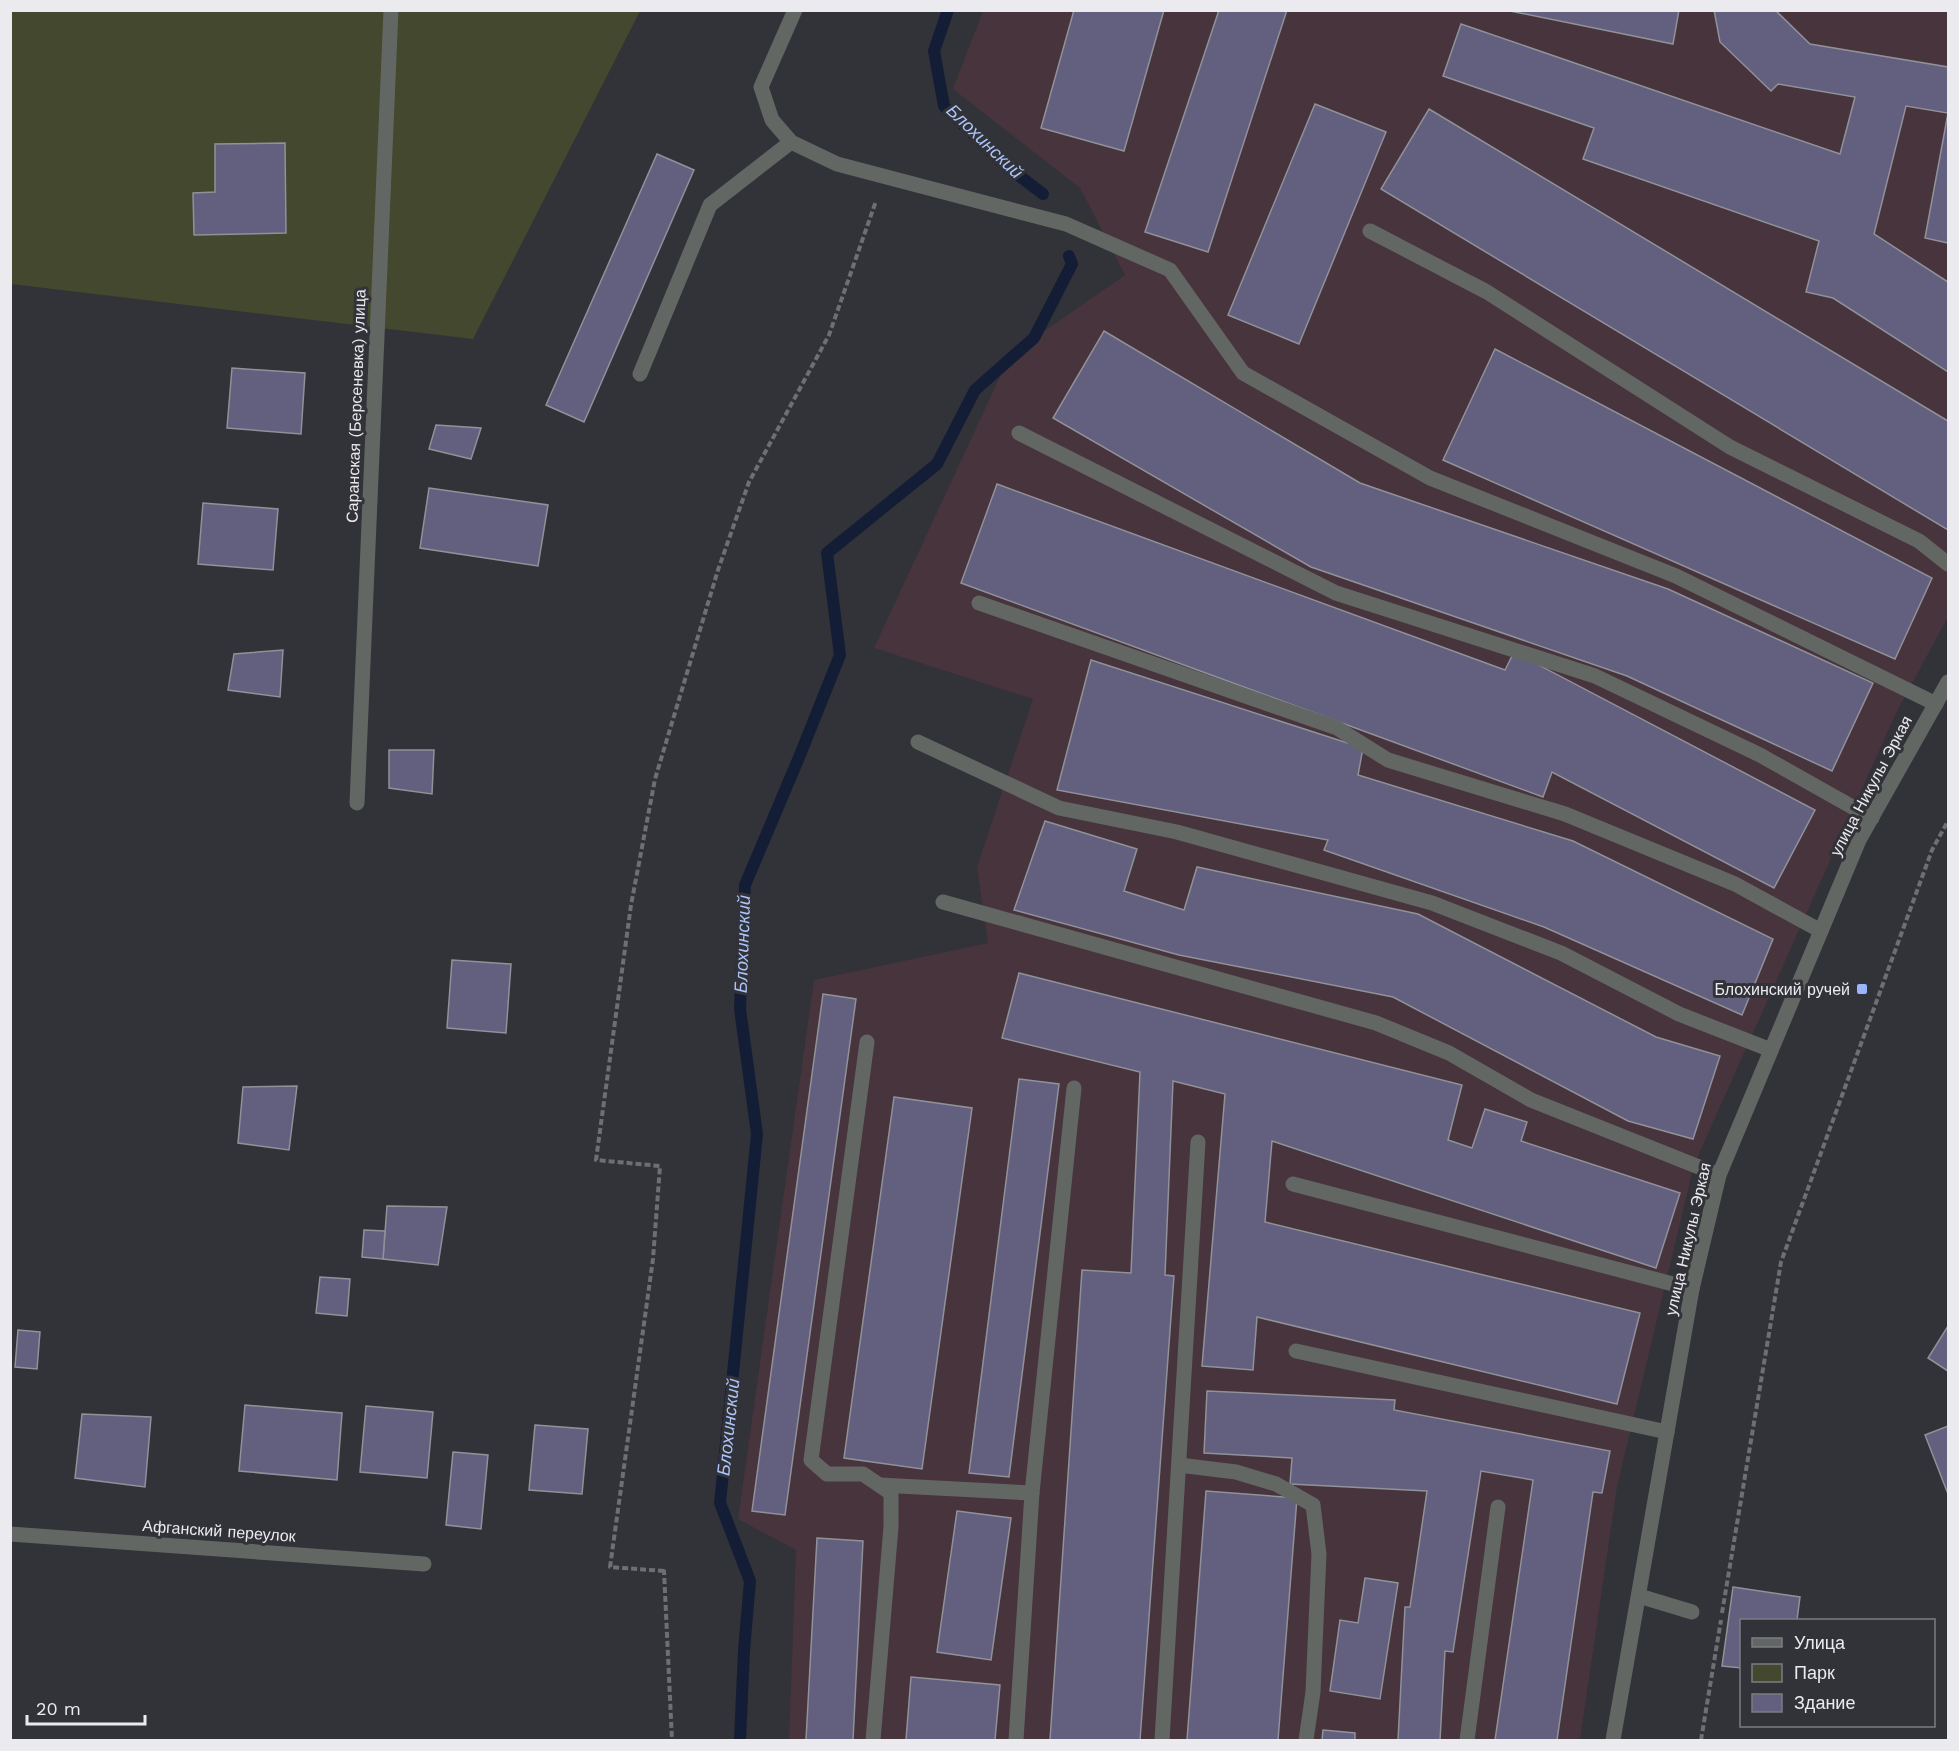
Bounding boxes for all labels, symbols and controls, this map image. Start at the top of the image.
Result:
water label: Блохинский [942,99,1028,183]
street label: Саранская (Берсеневка) улица [342,289,370,523]
street label: улица Никулы Эркая [1826,713,1916,859]
water label: Блохинский [730,895,754,993]
place label: Блохинский ручей [1714,980,1850,999]
marker: Блохинский ручей [1855,982,1869,996]
street label: улица Никулы Эркая [1661,1161,1715,1317]
water label: Блохинский [712,1377,744,1477]
street label: Афганский переулок [142,1516,297,1546]
legend [1740,1619,1935,1727]
text: Улица [1794,1632,1846,1653]
text: Парк [1794,1662,1835,1683]
scale bar [27,1688,146,1726]
text: Здание [1794,1692,1855,1713]
text: 20 m [36,1698,81,1719]

